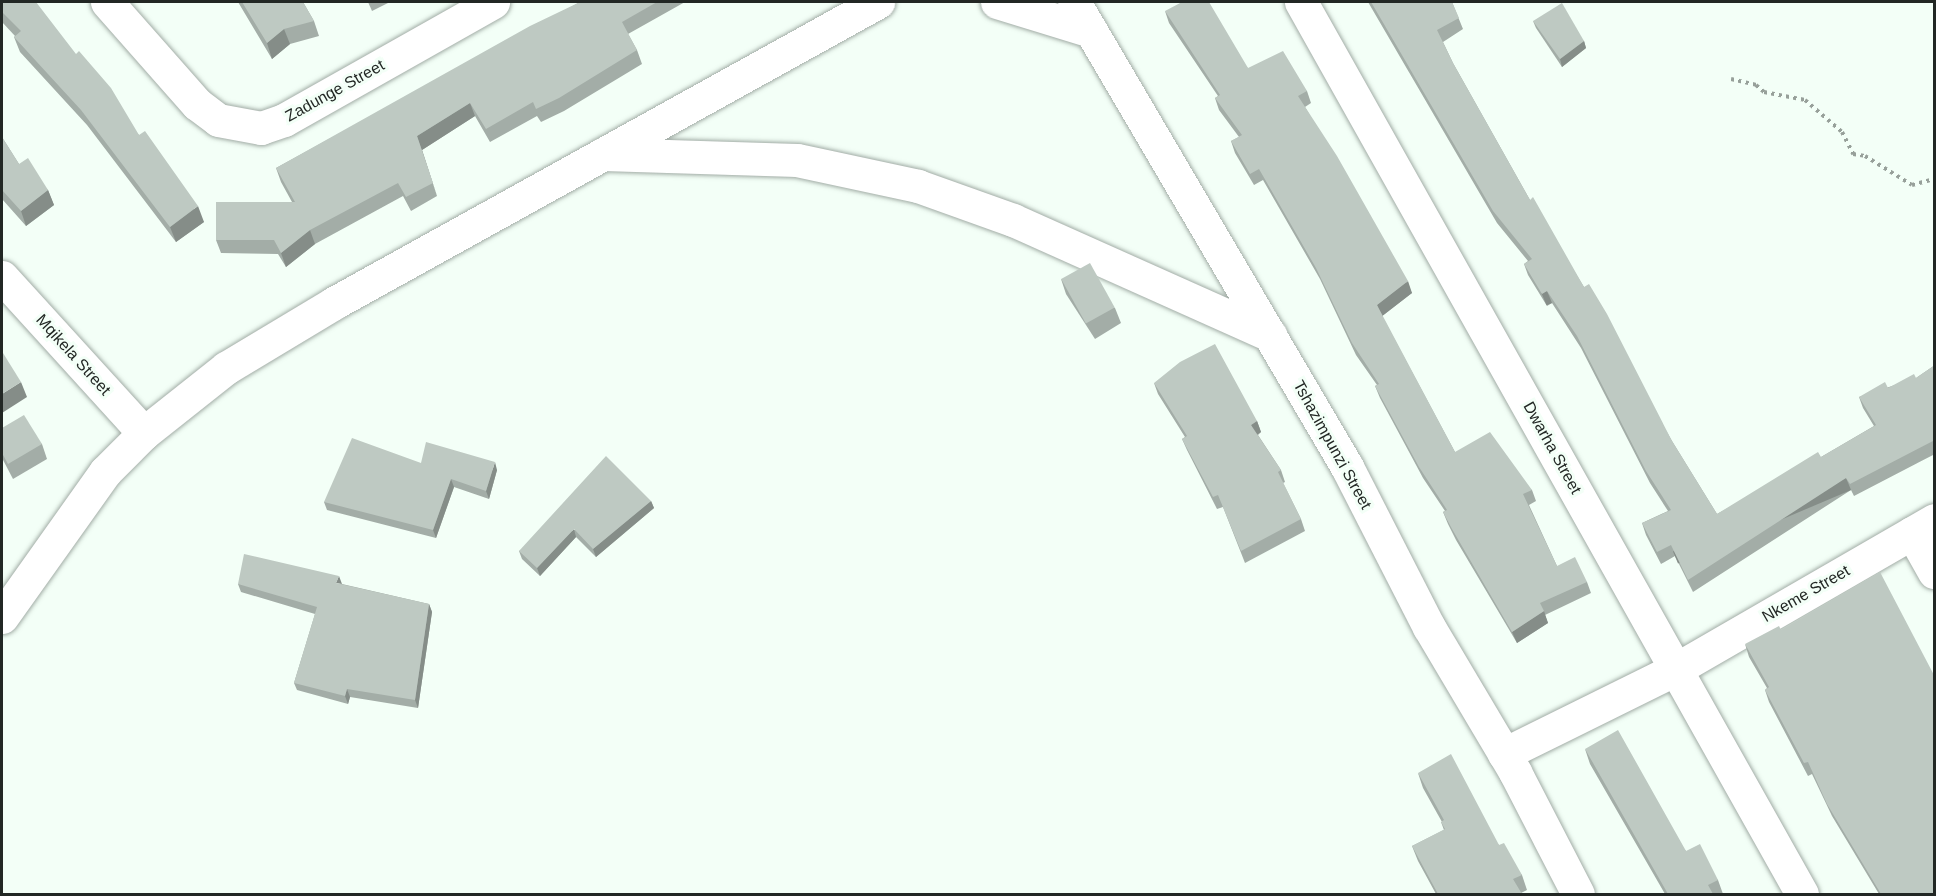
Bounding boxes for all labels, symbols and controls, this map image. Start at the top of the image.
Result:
street label: Zadunge Street [282,56,388,126]
street label: Mqikela Street [32,311,114,399]
street label: Tshazimpunzi Street [1289,377,1375,513]
street label: Dwarha Street [1519,399,1585,497]
street label: Nkeme Street [1759,561,1853,627]

